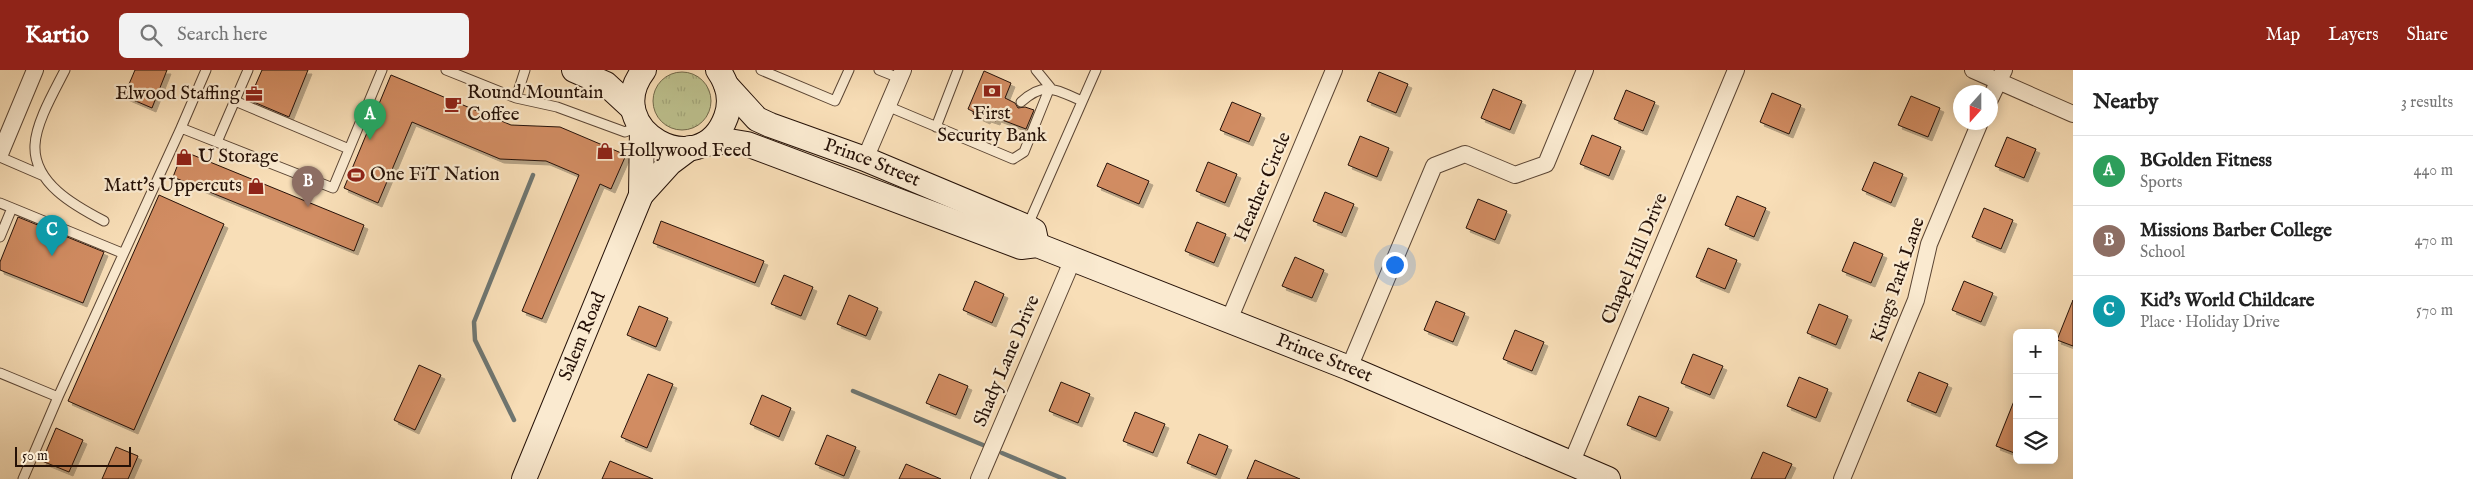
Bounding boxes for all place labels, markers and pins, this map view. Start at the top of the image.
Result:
place label: Round Mountain Coffee [467,81,603,127]
bank icon: First Security Bank [982,81,1002,101]
place label: Elwood Staffing [115,82,241,106]
office icon: Elwood Staffing [244,84,264,104]
cafe icon: Round Mountain Coffee [443,94,463,114]
pin: A [354,99,386,140]
place label: First Security Bank [937,102,1048,148]
place label: Hollywood Feed [619,139,752,163]
shop icon: Hollywood Feed [595,141,615,161]
place label: U Storage [198,145,279,169]
shop icon: U Storage [174,147,194,167]
place label: One FiT Nation [370,163,500,187]
sports icon: One FiT Nation [346,165,366,185]
pin: B [292,166,324,207]
place label: Matt's Uppercuts [104,174,242,198]
shop icon: Matt's Uppercuts [246,176,266,196]
pin: C [36,215,68,256]

